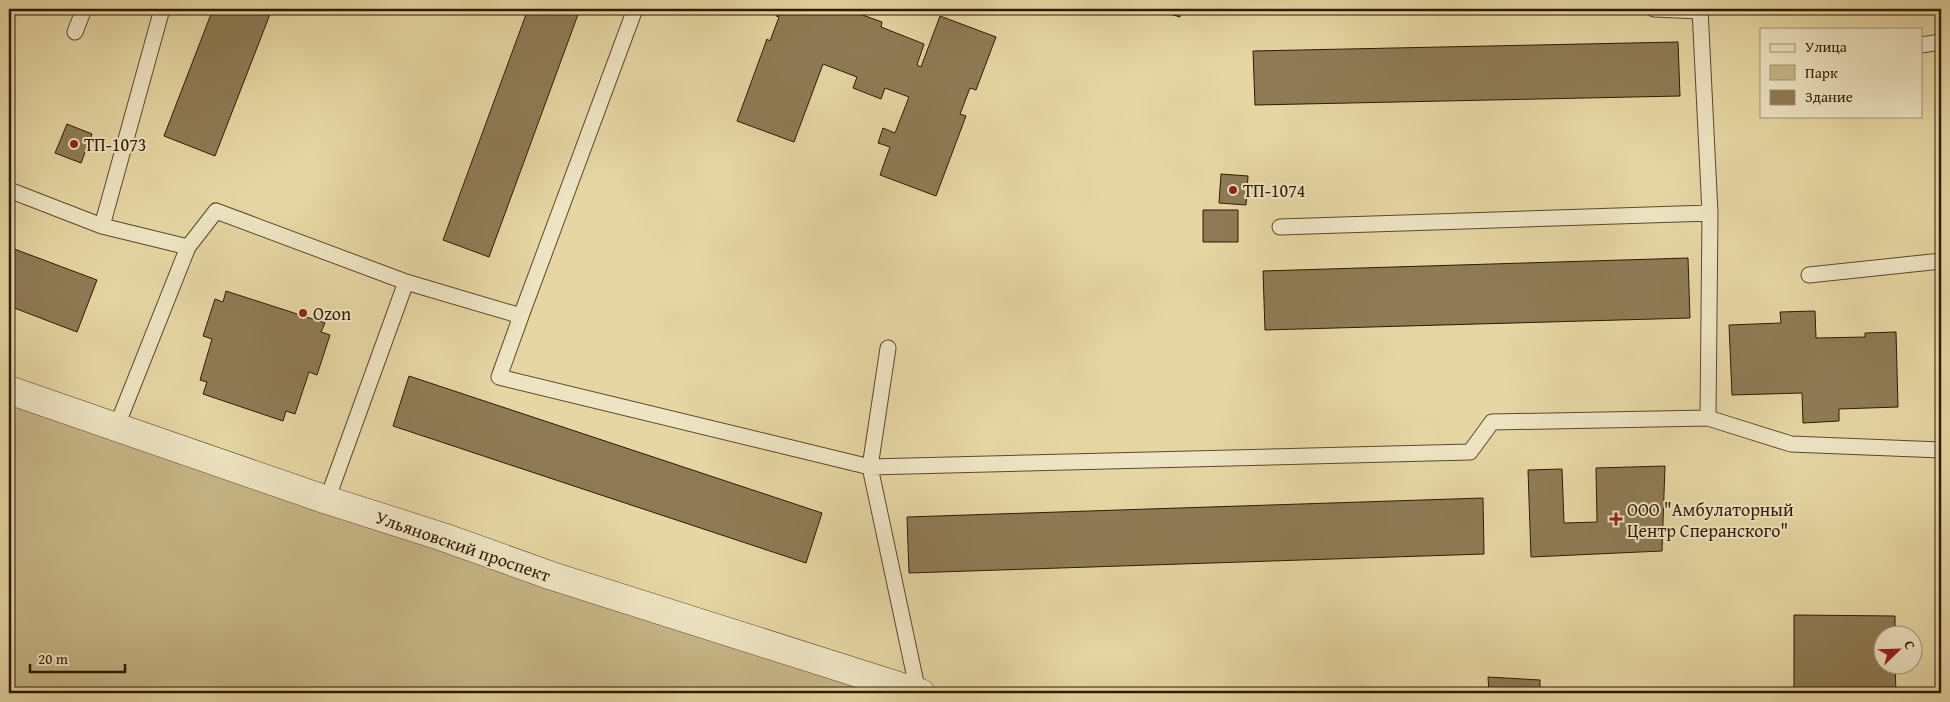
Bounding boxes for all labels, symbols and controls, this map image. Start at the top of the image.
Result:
legend [1760,28,1922,118]
text: Улица [1805,36,1848,57]
text: Парк [1805,62,1838,83]
text: Здание [1805,86,1853,107]
place label: ТП-1073 [84,131,147,158]
marker: ТП-1073 [68,138,80,150]
place label: ТП-1074 [1243,177,1306,204]
marker: ТП-1074 [1227,184,1239,196]
place label: Ozon [313,300,351,327]
marker: Ozon [297,307,309,319]
place label: ООО "Амбулаторный Центр Сперанского" [1627,496,1794,544]
street label: Ульяновский проспект [372,503,554,589]
marker: ООО "Амбулаторный Центр Сперанского" [1609,512,1623,526]
north arrow [1872,624,1922,674]
text: С [1899,637,1921,653]
scale bar [30,642,125,674]
text: 20 m [38,648,69,669]

